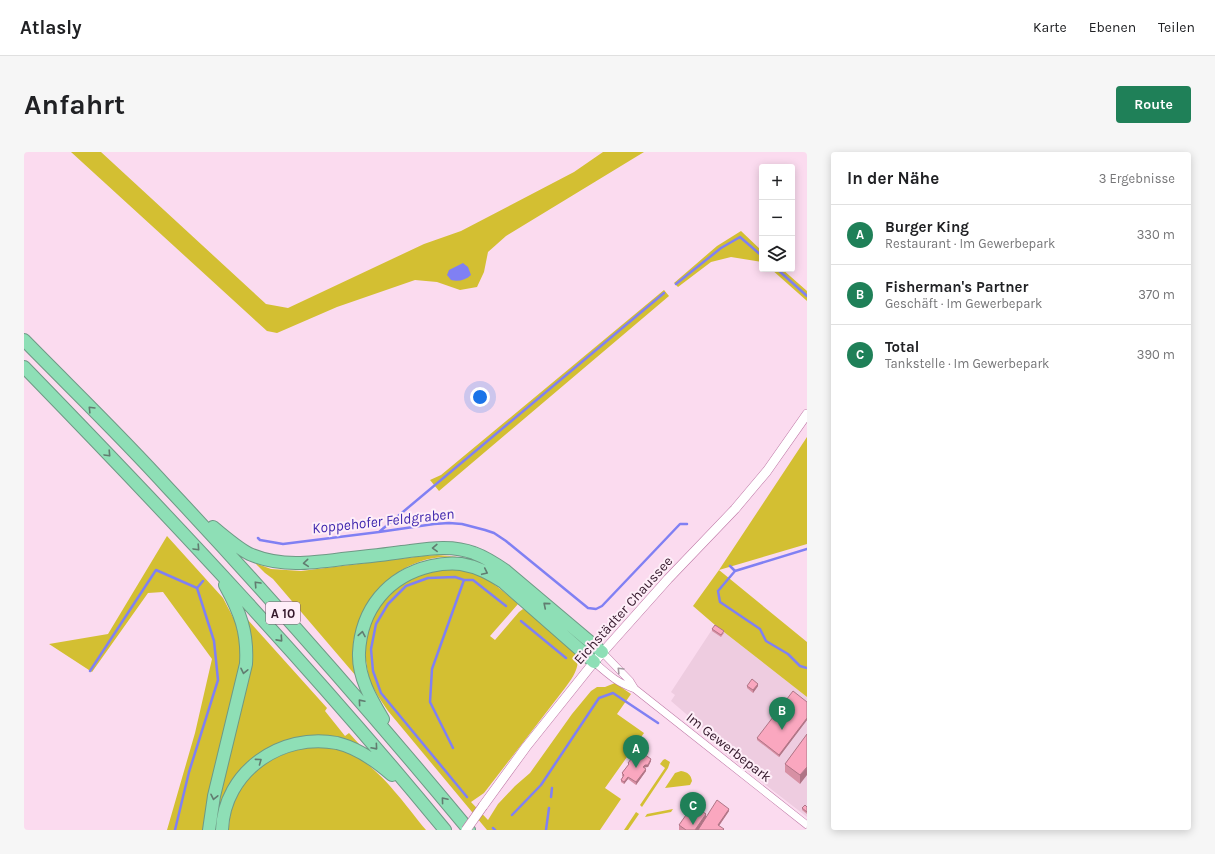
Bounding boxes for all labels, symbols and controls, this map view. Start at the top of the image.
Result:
text: Atlasly [20,17,82,39]
text: Karte [1033,19,1067,36]
text: Ebenen [1089,19,1136,36]
text: Teilen [1158,19,1195,36]
button: Route [1116,86,1191,123]
text: Anfahrt [24,88,125,121]
map controls [759,164,795,272]
button: + [759,164,795,200]
text: In der Nähe [847,168,939,188]
text: 3 Ergebnisse [1099,171,1175,186]
button: − [759,200,795,236]
text: Burger King [885,218,969,236]
text: A [856,227,864,242]
text: 330 m [1137,227,1175,242]
button: layers [759,236,795,272]
text: Restaurant · Im Gewerbepark [885,236,1055,251]
text: Fisherman's Partner [885,278,1028,296]
text: B [856,287,864,302]
text: 370 m [1138,287,1175,302]
text: Geschäft · Im Gewerbepark [885,296,1042,311]
text: Total [885,338,919,356]
text: C [856,347,864,362]
text: 390 m [1137,347,1175,362]
text: Tankstelle · Im Gewerbepark [885,356,1049,371]
your location [470,387,490,407]
one-way arrow [88,406,96,414]
one-way arrow [103,449,111,457]
water label: Koppehofer Feldgraben [311,505,455,537]
one-way arrow [192,543,200,551]
one-way arrow [432,544,438,553]
street label: Eichstädter Chaussee [570,553,676,668]
one-way arrow [303,558,309,567]
one-way arrow [480,567,488,575]
one-way arrow [254,581,261,589]
road number: A 10 [266,602,300,624]
one-way arrow [543,602,550,609]
one-way arrow [357,630,366,637]
one-way arrow [275,634,283,642]
one-way arrow [617,667,625,675]
one-way arrow [241,668,249,674]
pin: B [769,697,795,730]
one-way arrow [359,700,366,707]
street label: Im Gewerbepark [683,709,775,786]
pin: A [623,735,649,768]
one-way arrow [370,742,377,750]
one-way arrow [255,758,262,766]
pin: C [680,792,706,825]
one-way arrow [210,794,218,800]
one-way arrow [442,797,449,805]

